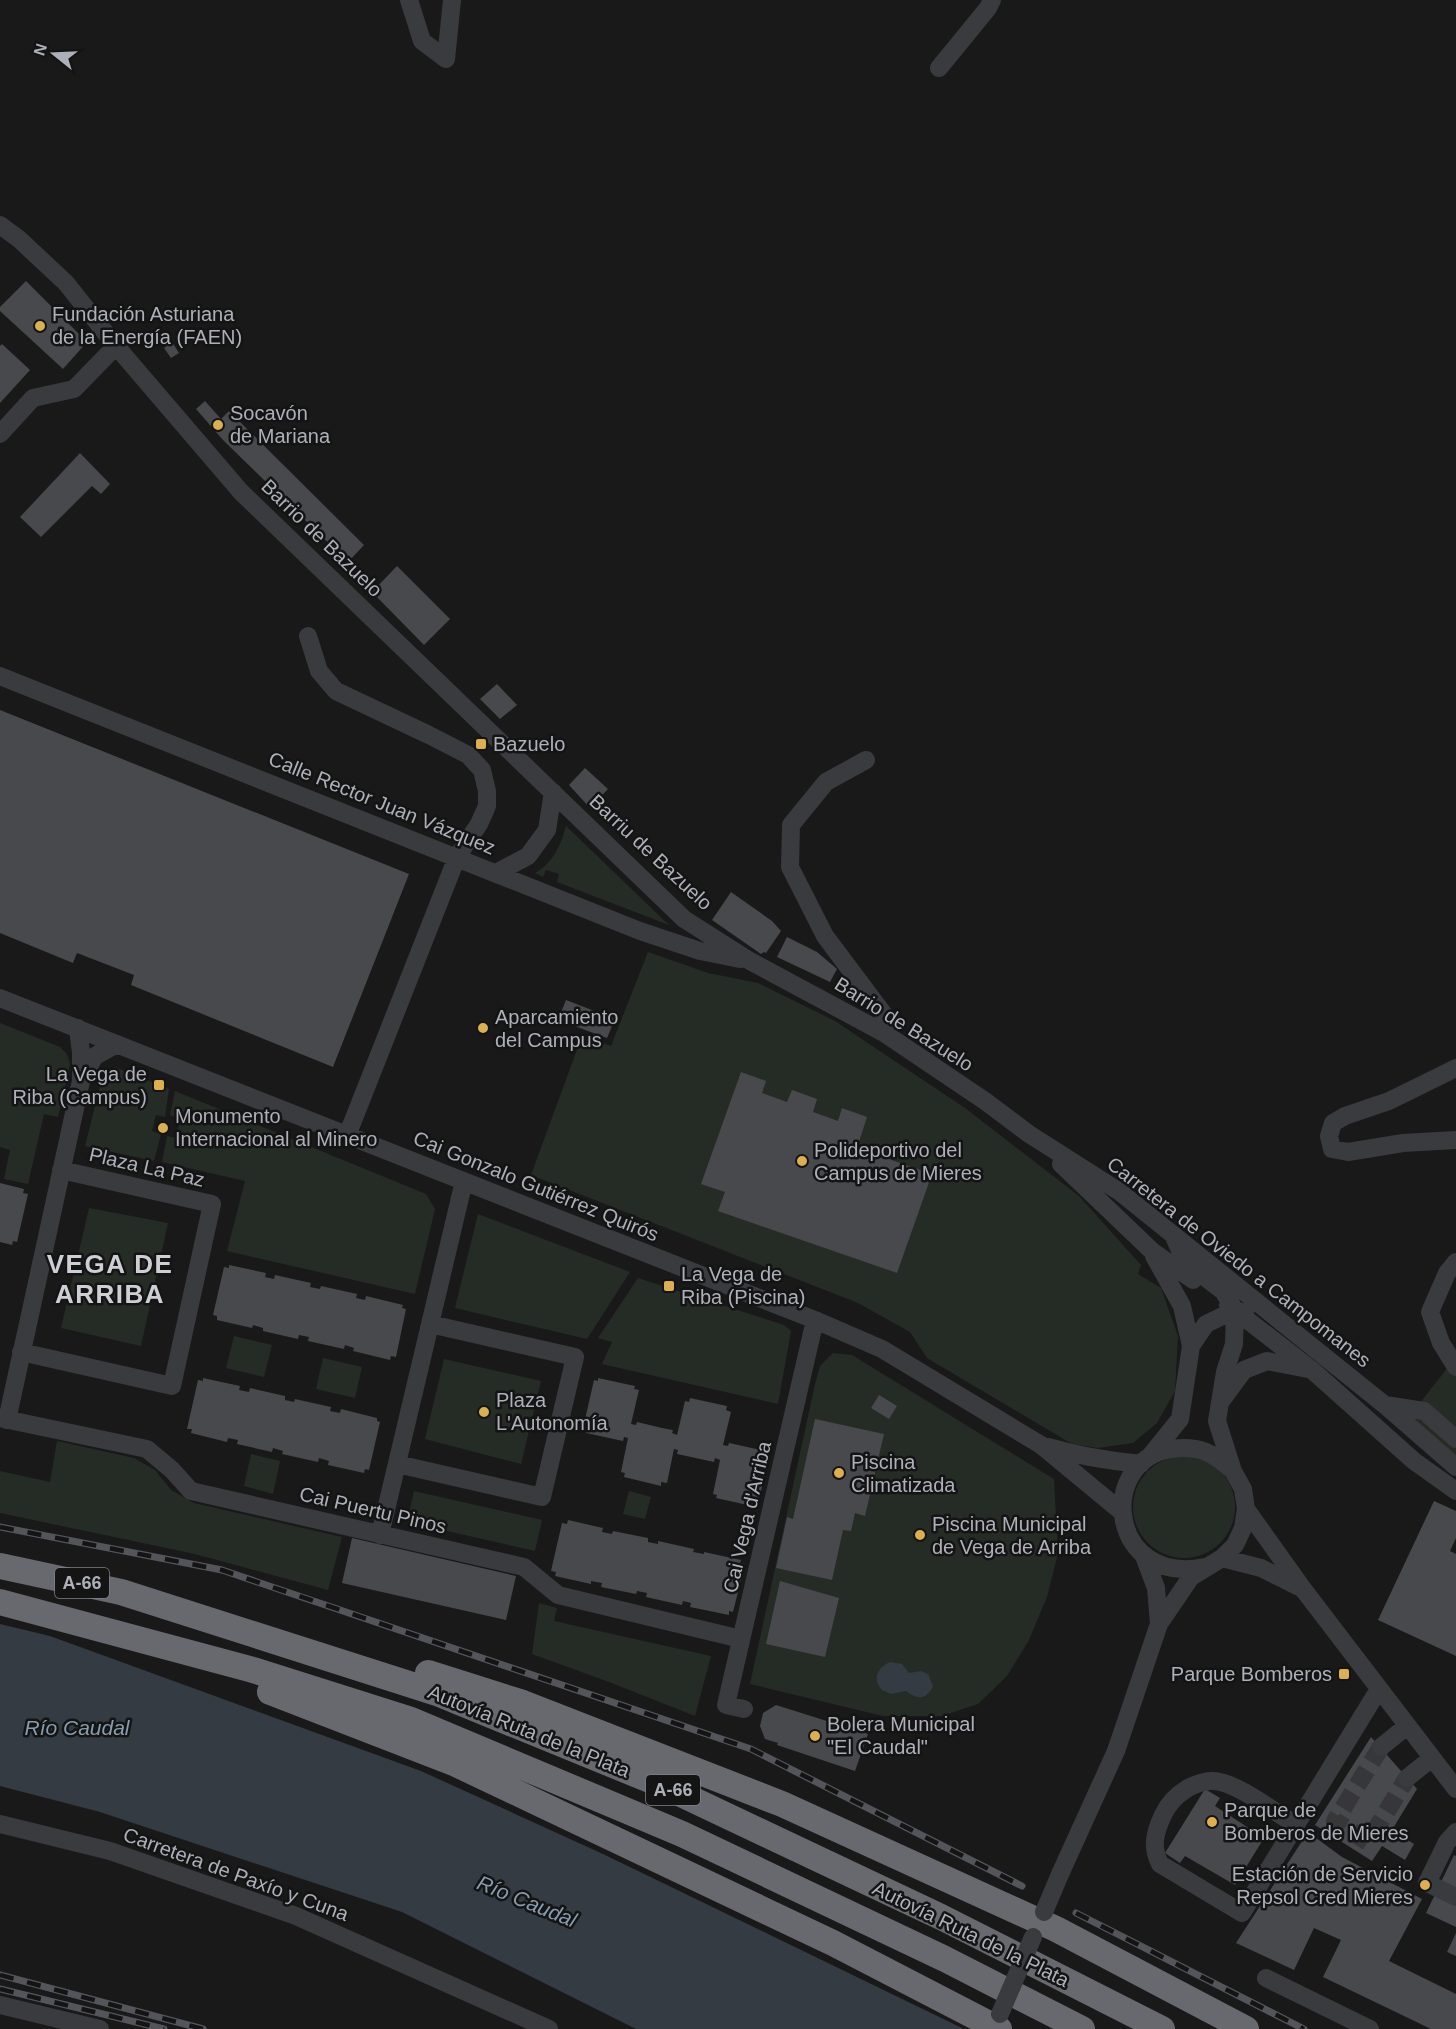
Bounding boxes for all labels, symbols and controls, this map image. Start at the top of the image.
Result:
north arrow [24,24,84,84]
text: N [30,41,50,58]
place label: Fundación Asturiana de la Energía (FAEN) [52,303,242,348]
marker: Fundación Asturiana de la Energía (FAEN) [33,319,47,333]
place label: Socavón de Mariana [230,402,331,447]
marker: Socavón de Mariana [211,418,225,432]
street label: Barrio de Bazuelo [257,475,387,601]
place label: Bazuelo [493,733,565,755]
marker: Bazuelo [474,737,488,751]
street label: Calle Rector Juan Vázquez [266,747,498,859]
street label: Barriu de Bazuelo [585,790,717,914]
street label: Barrio de Bazuelo [831,973,977,1075]
place label: Aparcamiento del Campus [495,1006,618,1051]
marker: Aparcamiento del Campus [476,1021,490,1035]
place label: La Vega de Riba (Campus) [13,1063,147,1108]
marker: La Vega de Riba (Campus) [152,1078,166,1092]
place label: Monumento Internacional al Minero [175,1105,377,1150]
marker: Monumento Internacional al Minero [156,1121,170,1135]
street label: Cai Gonzalo Gutiérrez Quirós [410,1127,662,1245]
place label: Polideportivo del Campus de Mieres [814,1139,982,1184]
street label: Plaza La Paz [87,1143,207,1191]
street label: Carretera de Oviedo a Campomanes [1103,1152,1375,1372]
marker: Polideportivo del Campus de Mieres [795,1154,809,1168]
district label: VEGA DE ARRIBA [47,1249,173,1309]
place label: La Vega de Riba (Piscina) [681,1263,805,1308]
marker: La Vega de Riba (Piscina) [662,1279,676,1293]
place label: Plaza L'Autonomía [496,1389,609,1434]
marker: Plaza L'Autonomía [477,1405,491,1419]
street label: Cai Vega d'Arriba [719,1438,775,1595]
place label: Piscina Climatizada [851,1451,956,1496]
marker: Piscina Climatizada [832,1466,846,1480]
street label: Cai Puertu Pinos [297,1482,449,1538]
place label: Piscina Municipal de Vega de Arriba [932,1513,1092,1558]
marker: Piscina Municipal de Vega de Arriba [913,1528,927,1542]
road number: A-66 [55,1568,109,1598]
place label: Parque Bomberos [1171,1663,1332,1685]
marker: Parque Bomberos [1337,1667,1351,1681]
street label: Autovía Ruta de la Plata [425,1680,634,1782]
place label: Bolera Municipal "El Caudal" [827,1713,975,1758]
water label: Río Caudal [24,1716,131,1739]
marker: Bolera Municipal "El Caudal" [808,1729,822,1743]
road number: A-66 [646,1775,700,1805]
place label: Parque de Bomberos de Mieres [1224,1799,1409,1844]
marker: Parque de Bomberos de Mieres [1205,1815,1219,1829]
street label: Carretera de Paxío y Cuna [120,1823,352,1925]
place label: Estación de Servicio Repsol Cred Mieres [1232,1863,1413,1908]
water label: Río Caudal [474,1871,581,1932]
street label: Autovía Ruta de la Plata [869,1877,1074,1992]
marker: Estación de Servicio Repsol Cred Mieres [1418,1878,1432,1892]

